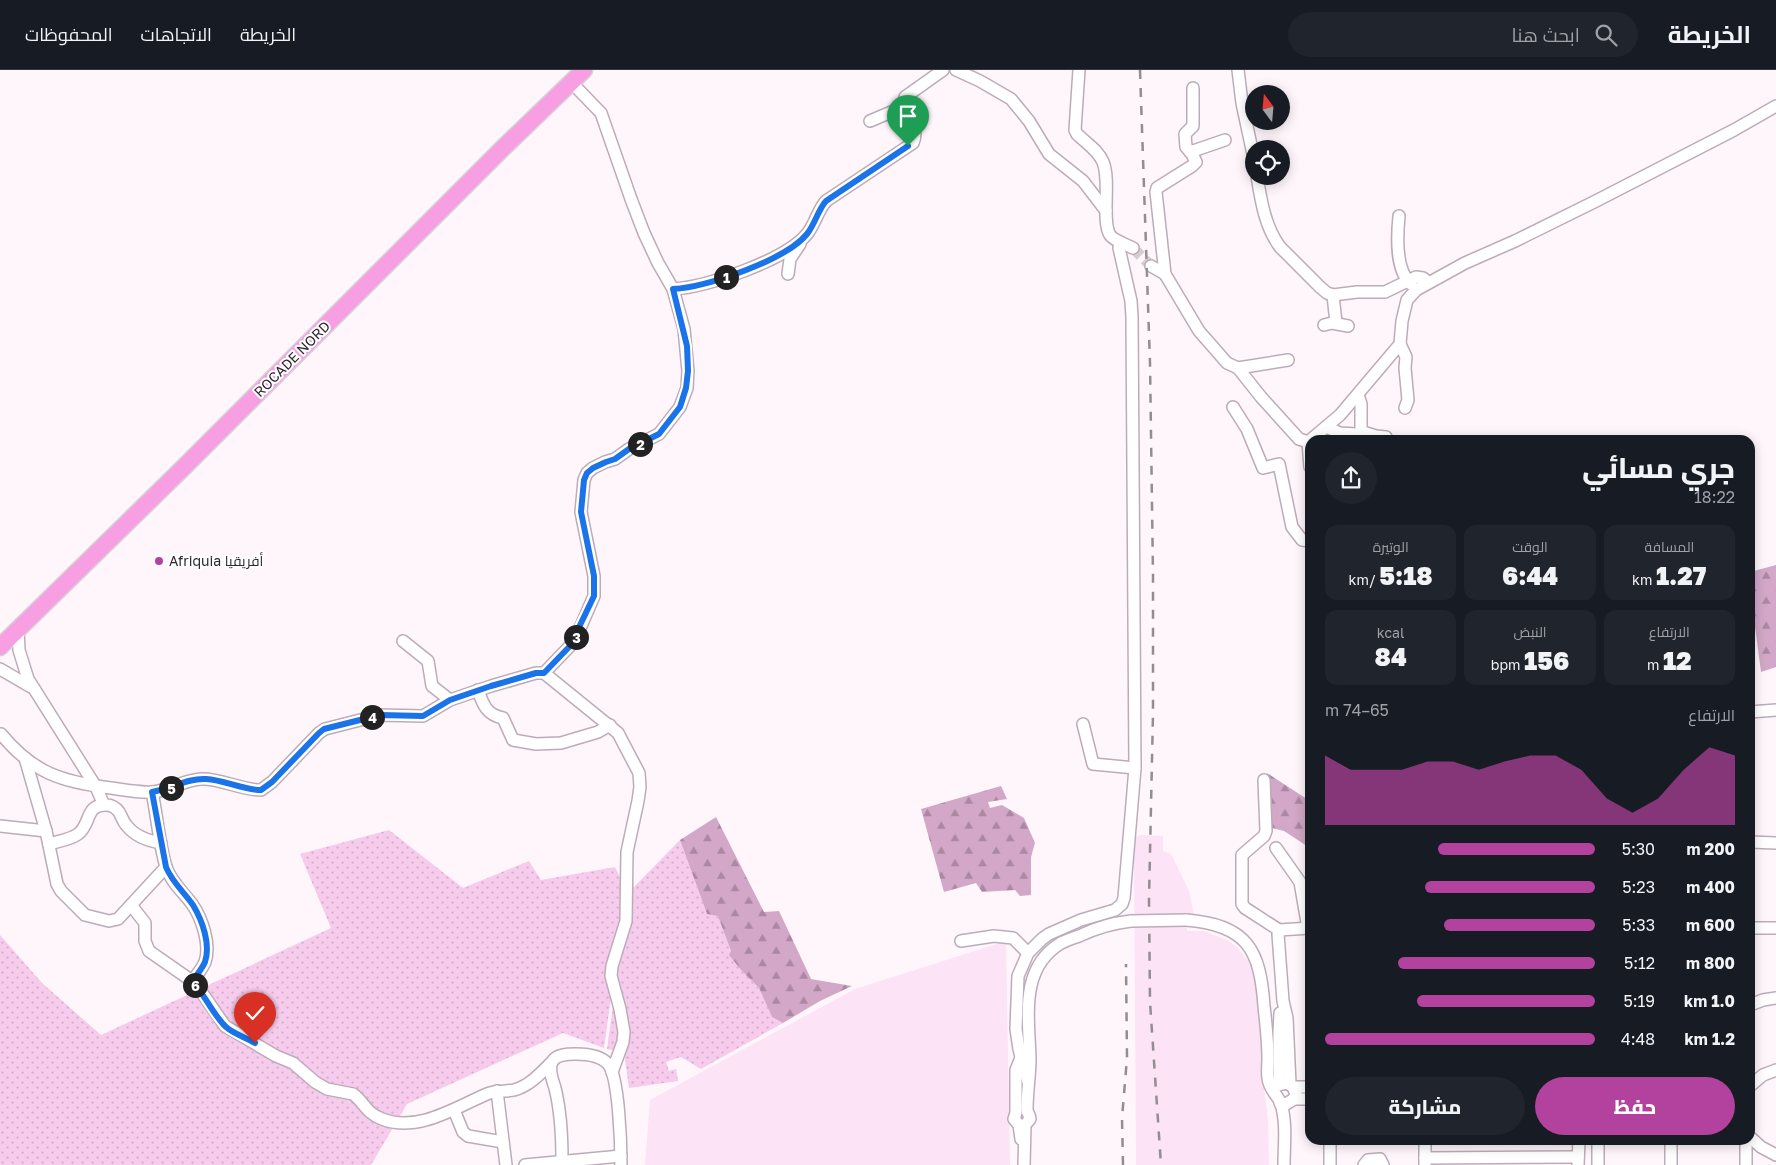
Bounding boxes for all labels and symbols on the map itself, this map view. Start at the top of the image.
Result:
north arrow [1245,85,1290,130]
pin [887,95,929,146]
pin: 1 [714,264,738,290]
street label: ROCADE NORD [250,317,333,400]
pin: 2 [628,432,652,456]
place label: Afriquia أفريقيا [169,552,263,569]
marker: Afriquia أفريقيا [153,555,165,567]
pin: 3 [564,624,588,650]
pin: 4 [360,704,384,730]
pin: 5 [158,776,184,800]
pin: 6 [182,972,208,998]
pin [234,992,276,1043]

